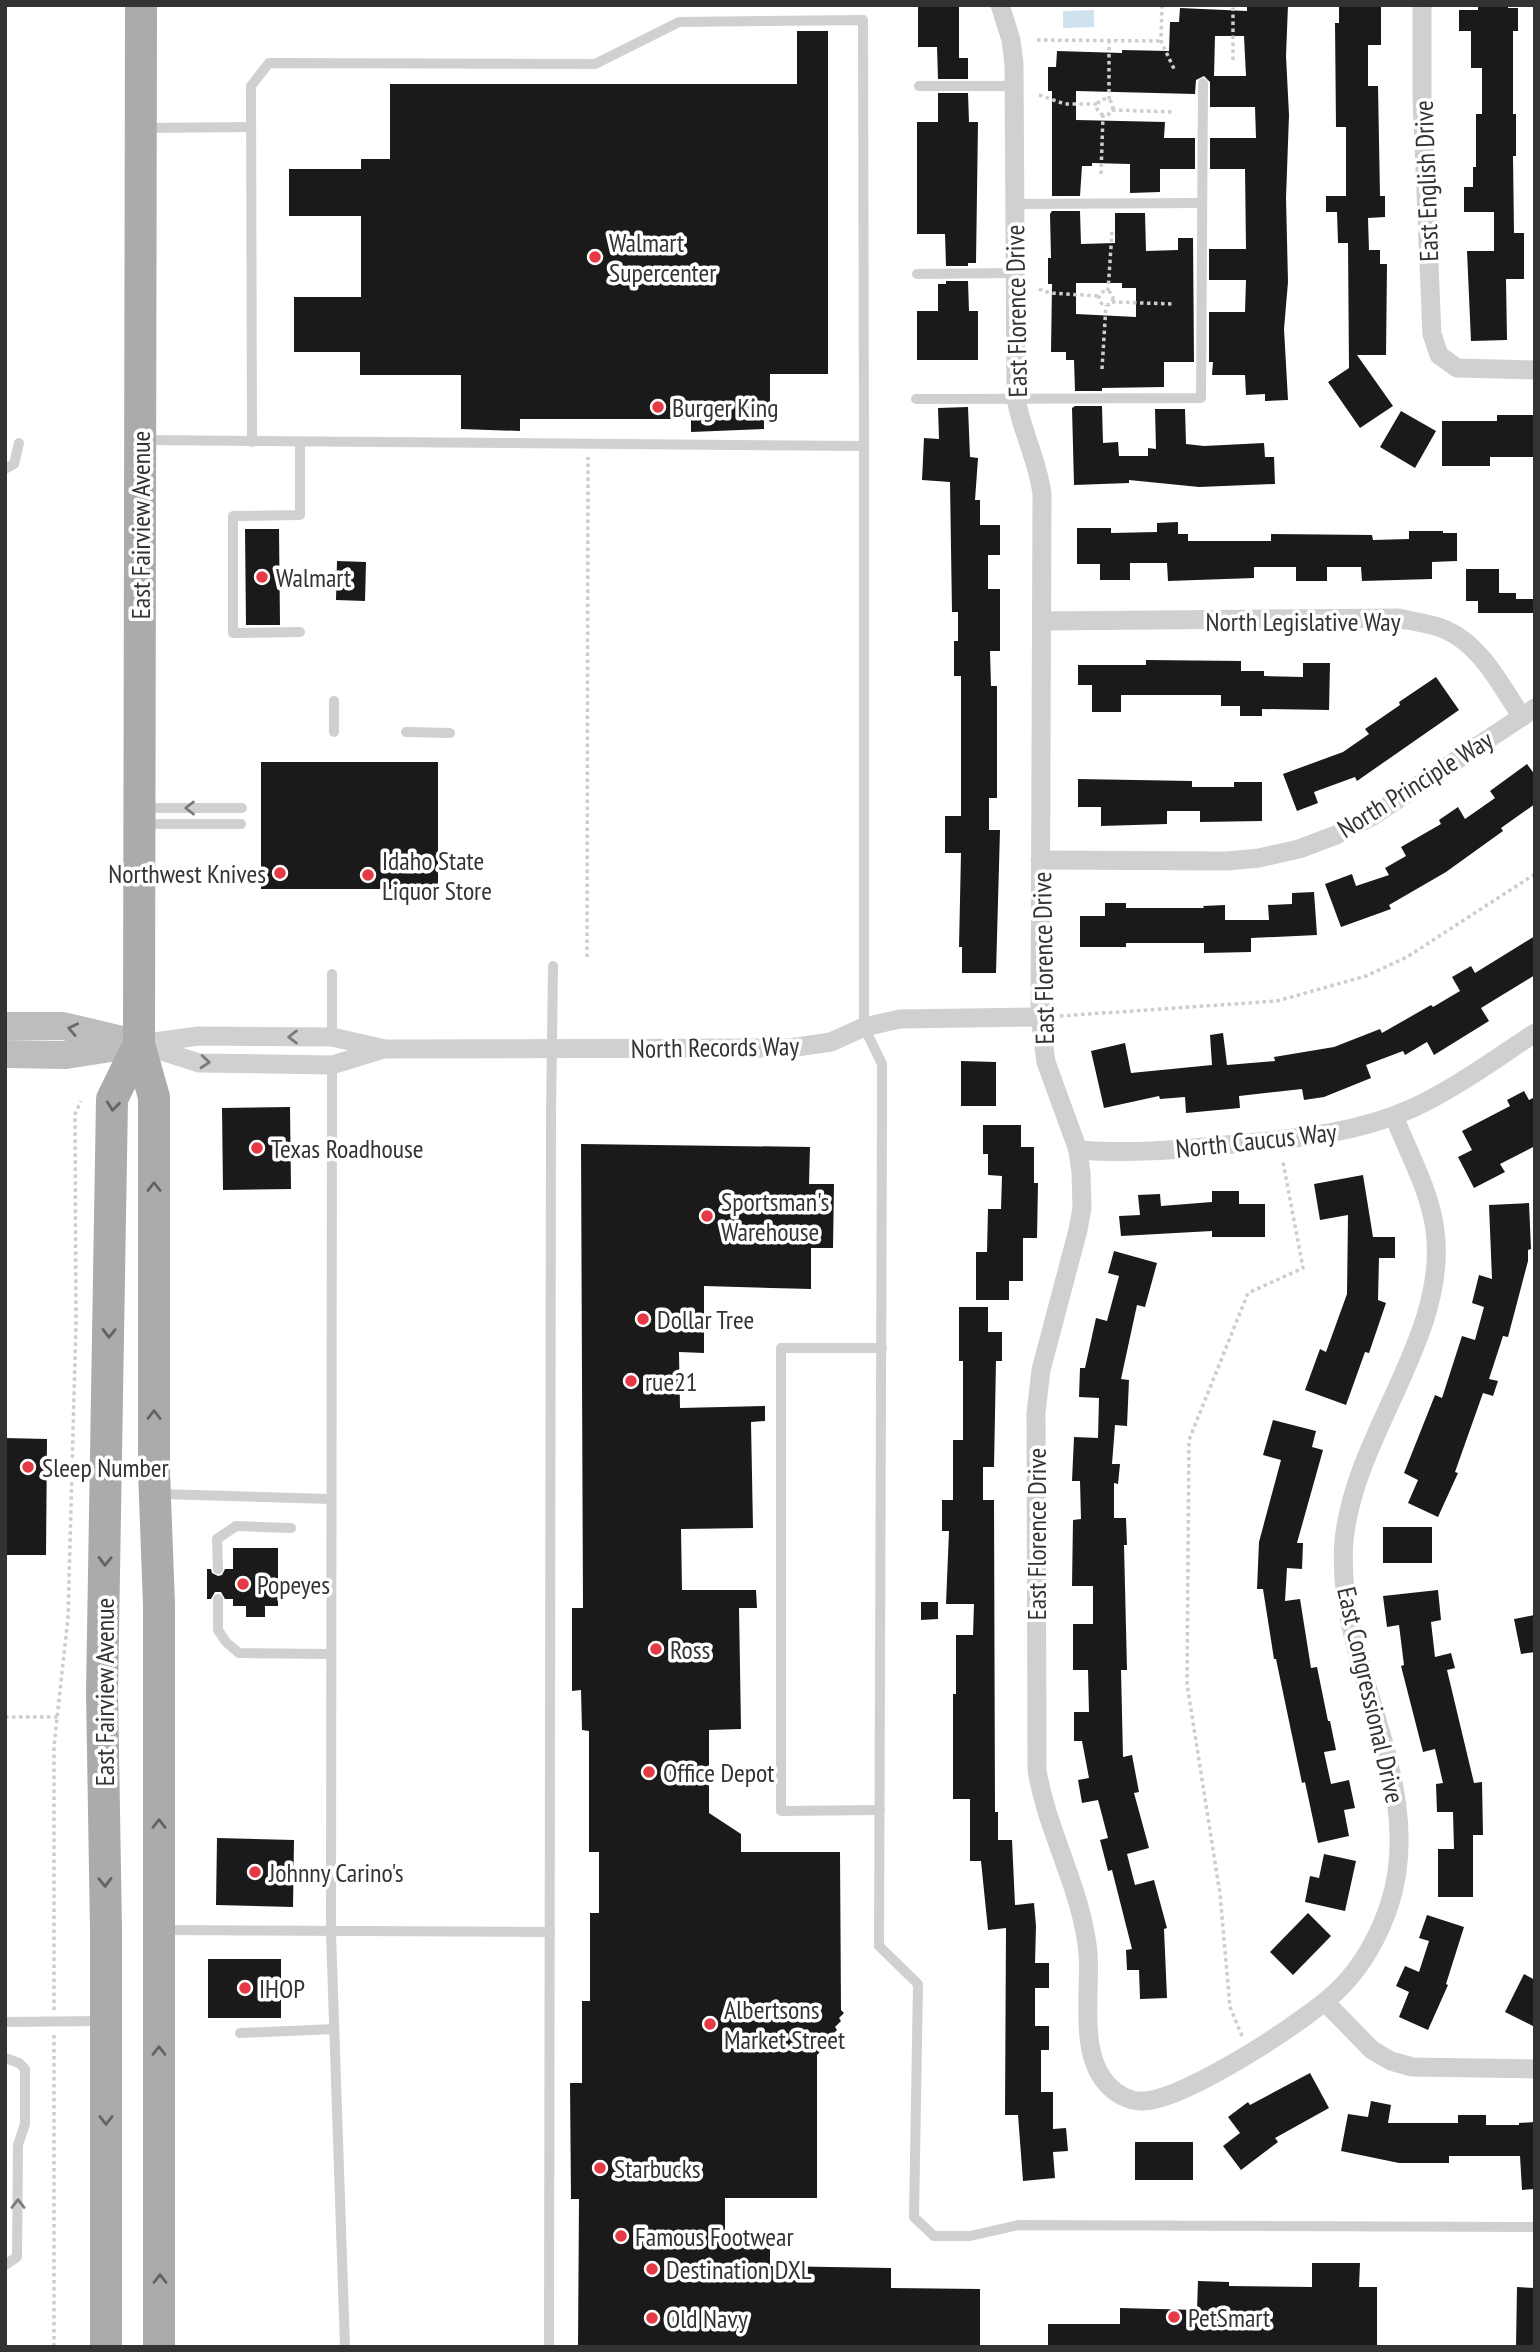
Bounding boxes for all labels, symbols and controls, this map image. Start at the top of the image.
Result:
street label: East English Drive [1407,100,1445,262]
street label: East Florence Drive [998,224,1034,398]
place label: Walmart Supercenter [609,226,716,289]
marker: Walmart Supercenter [587,249,603,265]
place label: Burger King [672,391,778,424]
marker: Burger King [650,399,666,415]
street label: East Fairview Avenue [124,431,157,619]
place label: Walmart [276,561,351,594]
marker: Walmart [254,569,270,585]
street label: North Legislative Way [1206,605,1401,638]
street label: North Principle Way [1331,723,1499,845]
one-way arrow [184,800,195,816]
place label: Idaho State Liquor Store [382,844,492,907]
place label: Northwest Knives [108,857,266,890]
marker: Northwest Knives [272,865,288,881]
marker: Idaho State Liquor Store [360,867,376,883]
street label: East Florence Drive [1025,871,1061,1045]
one-way arrow [67,1022,79,1037]
one-way arrow [287,1029,298,1045]
street label: North Records Way [631,1029,800,1065]
one-way arrow [200,1054,211,1069]
one-way arrow [106,1101,121,1112]
street label: North Caucus Way [1174,1115,1338,1165]
place label: Texas Roadhouse [271,1132,423,1165]
marker: Texas Roadhouse [249,1140,265,1156]
one-way arrow [146,1182,162,1192]
place label: Sportsman's Warehouse [721,1185,829,1248]
marker: Sportsman's Warehouse [699,1208,715,1224]
place label: Dollar Tree [657,1303,754,1336]
marker: Dollar Tree [635,1311,651,1327]
one-way arrow [102,1328,117,1339]
place label: rue21 [645,1365,698,1398]
marker: rue21 [623,1373,639,1389]
one-way arrow [146,1409,162,1420]
street label: East Florence Drive [1020,1448,1053,1620]
place label: Sleep Number [42,1451,169,1484]
marker: Sleep Number [20,1459,36,1475]
one-way arrow [97,1556,113,1567]
place label: Popeyes [257,1568,330,1601]
marker: Popeyes [235,1576,251,1592]
street label: East Congressional Drive [1330,1584,1412,1806]
street label: East Fairview Avenue [88,1598,121,1786]
place label: Ross [670,1633,710,1666]
marker: Ross [648,1641,664,1657]
place label: Office Depot [663,1756,774,1789]
marker: Office Depot [641,1764,657,1780]
one-way arrow [151,1818,167,1828]
place label: Johnny Carino's [268,1856,404,1889]
marker: Johnny Carino's [247,1864,263,1880]
one-way arrow [98,1877,113,1888]
place label: IHOP [259,1972,305,2005]
marker: IHOP [237,1980,253,1996]
place label: Albertsons Market Street [724,1993,845,2056]
marker: Albertsons Market Street [702,2016,718,2032]
one-way arrow [151,2045,167,2056]
one-way arrow [98,2116,114,2126]
place label: Starbucks [614,2152,701,2185]
marker: Starbucks [592,2160,608,2176]
one-way arrow [10,2198,26,2209]
place label: Famous Footwear [635,2220,794,2253]
marker: Famous Footwear [613,2228,629,2244]
place label: Destination DXL [666,2253,812,2286]
marker: Destination DXL [644,2261,660,2277]
one-way arrow [152,2273,167,2284]
place label: PetSmart [1188,2301,1270,2334]
place label: Old Navy [666,2302,748,2335]
marker: PetSmart [1166,2309,1182,2325]
marker: Old Navy [644,2310,660,2326]

